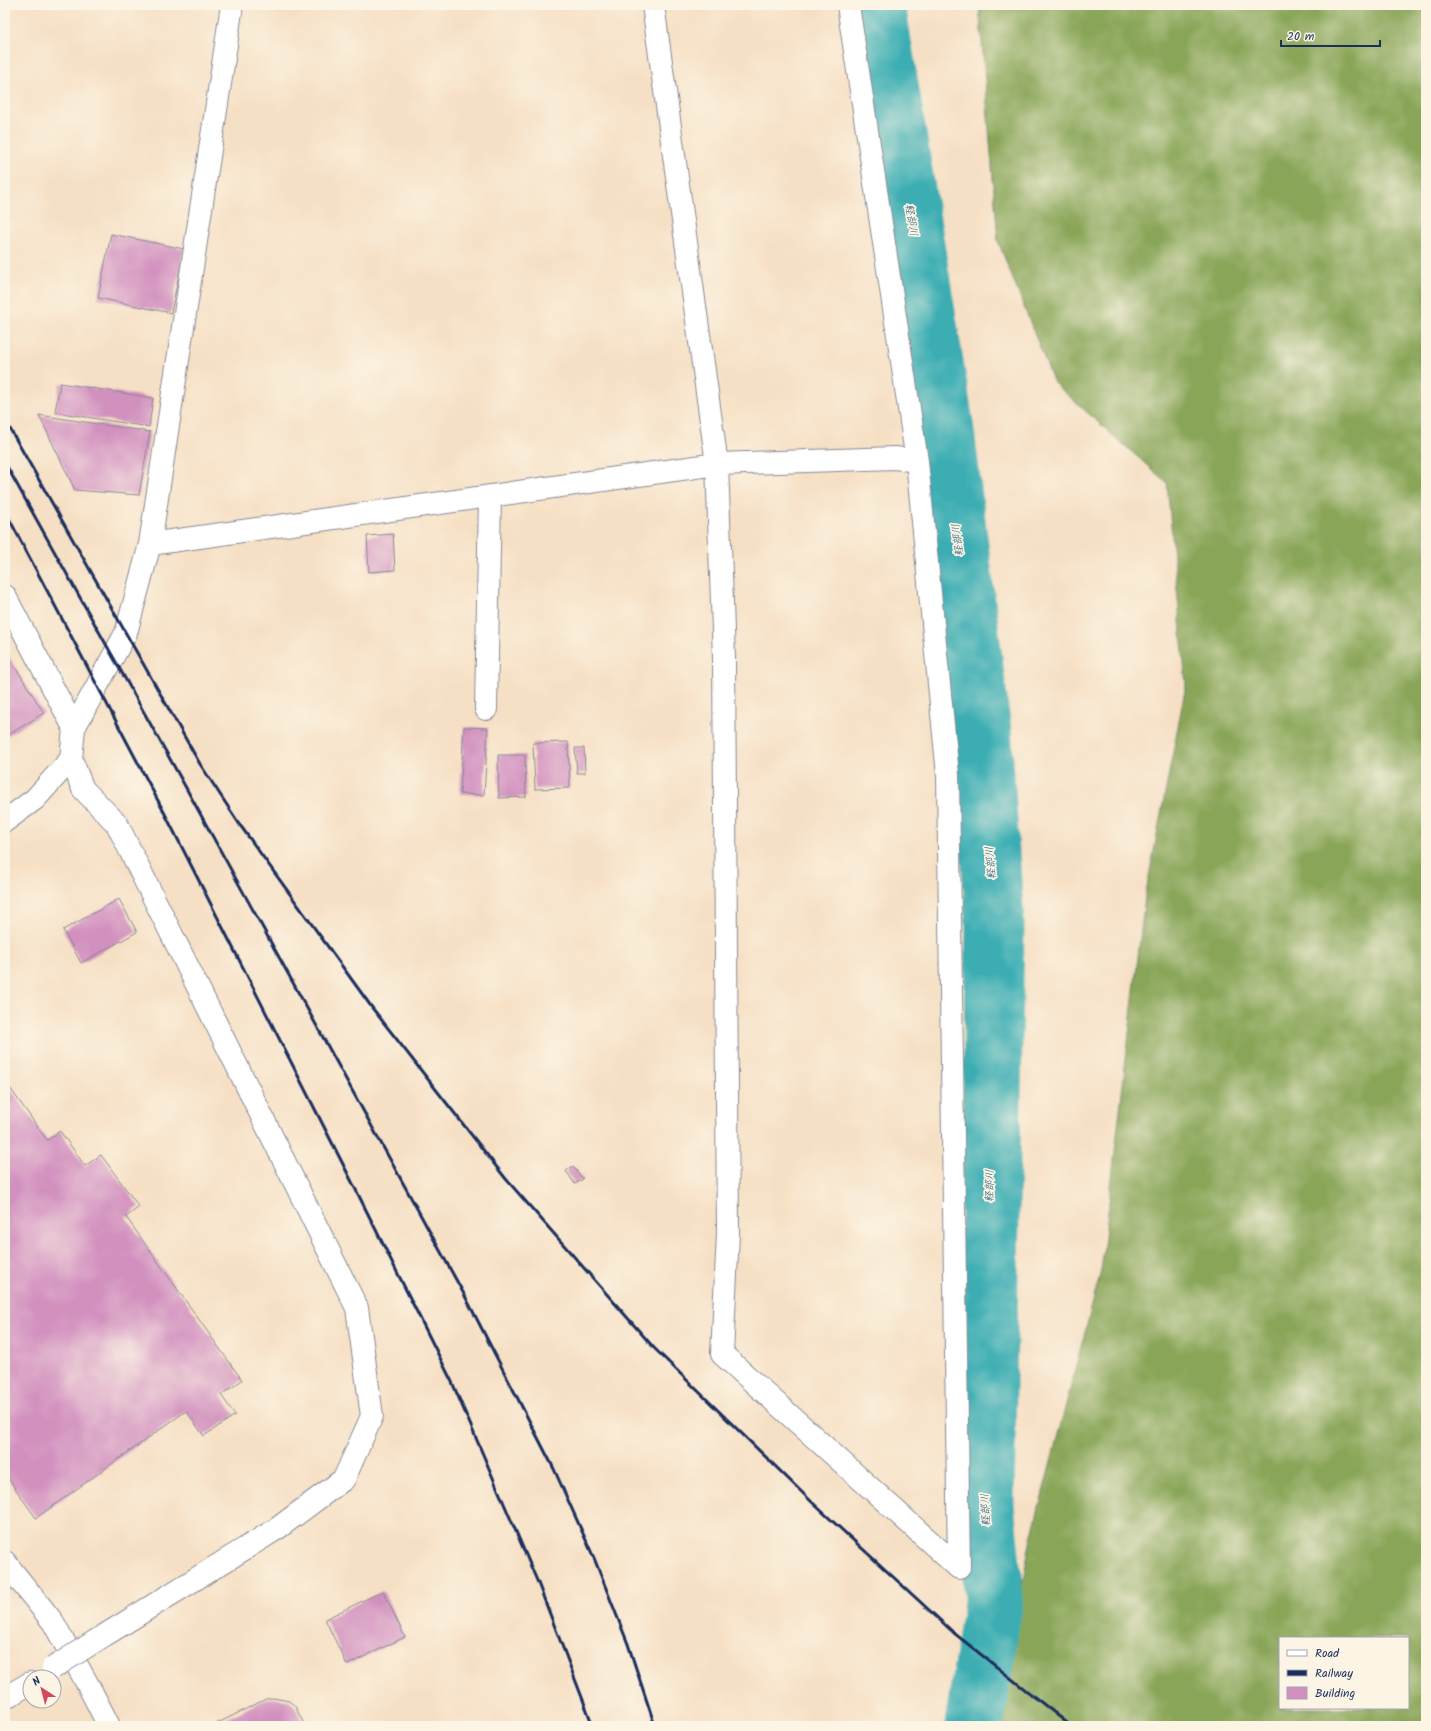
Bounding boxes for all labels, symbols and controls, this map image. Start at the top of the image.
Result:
scale bar [1281,22,1380,48]
text: 20 m [1287,27,1315,46]
water label: 軽部川 [900,202,922,238]
water label: 軽部川 [947,523,969,557]
water label: 軽部川 [981,846,1001,880]
water label: 軽部川 [981,1169,999,1203]
water label: 軽部川 [976,1493,996,1527]
legend [1279,1637,1409,1709]
text: Road [1315,1644,1340,1663]
text: Railway [1315,1664,1353,1683]
north arrow [22,1669,62,1709]
text: N [29,1672,45,1691]
text: Building [1315,1684,1355,1703]

